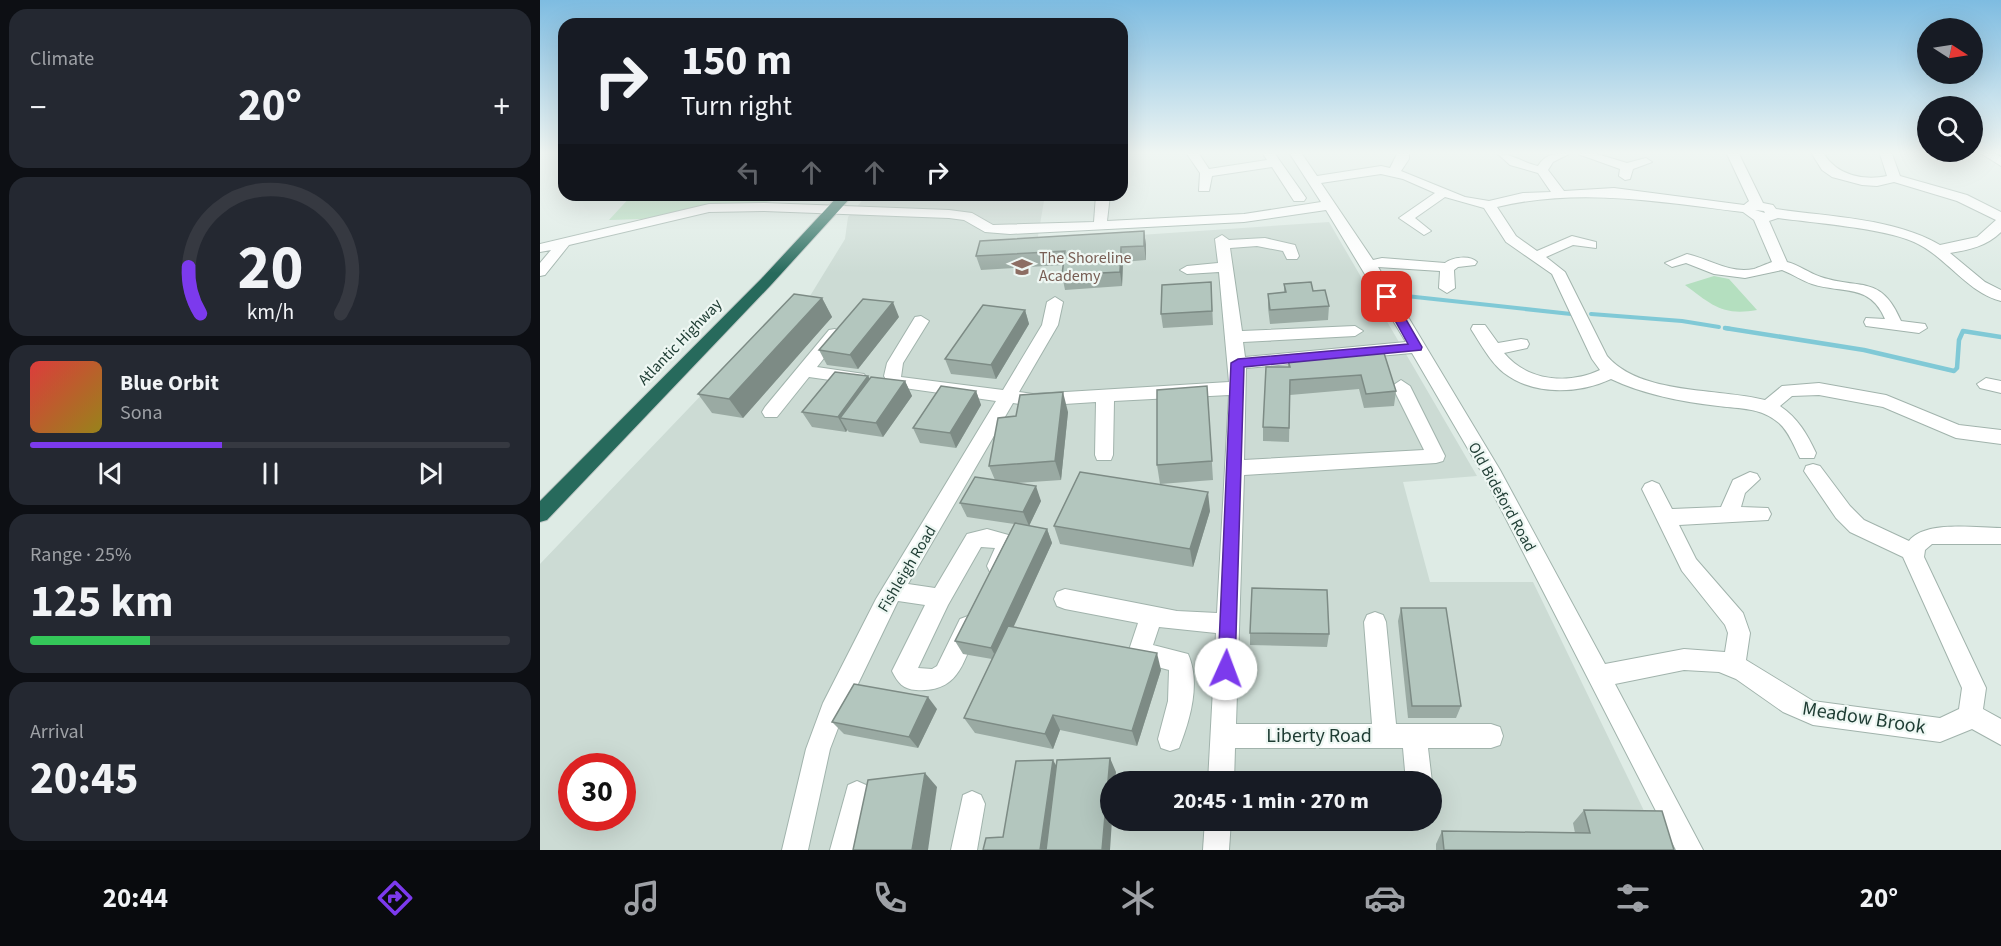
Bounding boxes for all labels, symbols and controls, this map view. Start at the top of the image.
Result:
north arrow [1917,18,1983,84]
map controls [1917,18,1983,162]
text: 150 m [681,31,792,91]
icon: right [582,42,660,120]
text: Climate [30,45,94,73]
text: 20° [238,74,302,138]
text: − [30,84,46,131]
text: + [494,84,510,131]
text: Turn right [681,87,792,126]
button: search [1917,96,1983,162]
icon: left [732,156,765,189]
icon: ahead [795,156,828,189]
icon: ahead [858,156,891,189]
icon: right [921,156,954,189]
text: 20 [237,224,303,313]
place label: The Shoreline Academy [1039,247,1131,287]
school or university icon: The Shoreline Academy [1010,255,1034,279]
pin [1361,271,1412,322]
icon: arrive [1370,280,1403,313]
street label: Atlantic Highway [633,293,727,390]
text: km/h [246,297,294,328]
text: Blue Orbit [120,367,219,399]
text: Sona [120,399,163,427]
street label: Old Bideford Road [1463,438,1541,556]
icon: previous [94,457,127,490]
icon: pause [254,457,287,490]
icon: next [414,457,447,490]
street label: Fishleigh Road [872,522,942,616]
text: Range · 25% [30,541,131,569]
text: 125 km [30,570,174,634]
position arrow [1194,637,1258,701]
street label: Meadow Brook [1800,694,1928,742]
text: Arrival [30,718,84,746]
street label: Liberty Road [1266,722,1372,750]
text: 20:45 [30,747,139,811]
speed limit sign: 30 [558,753,636,831]
text: 20:45 · 1 min · 270 m [1173,785,1369,817]
icon: directions [374,877,416,919]
icon: music [621,877,663,919]
icon: phone [869,877,911,919]
icon: climate [1117,877,1159,919]
icon: car [1364,877,1406,919]
icon: filters [1612,877,1654,919]
text: 20:44 [103,879,168,918]
text: 20° [1860,879,1898,918]

